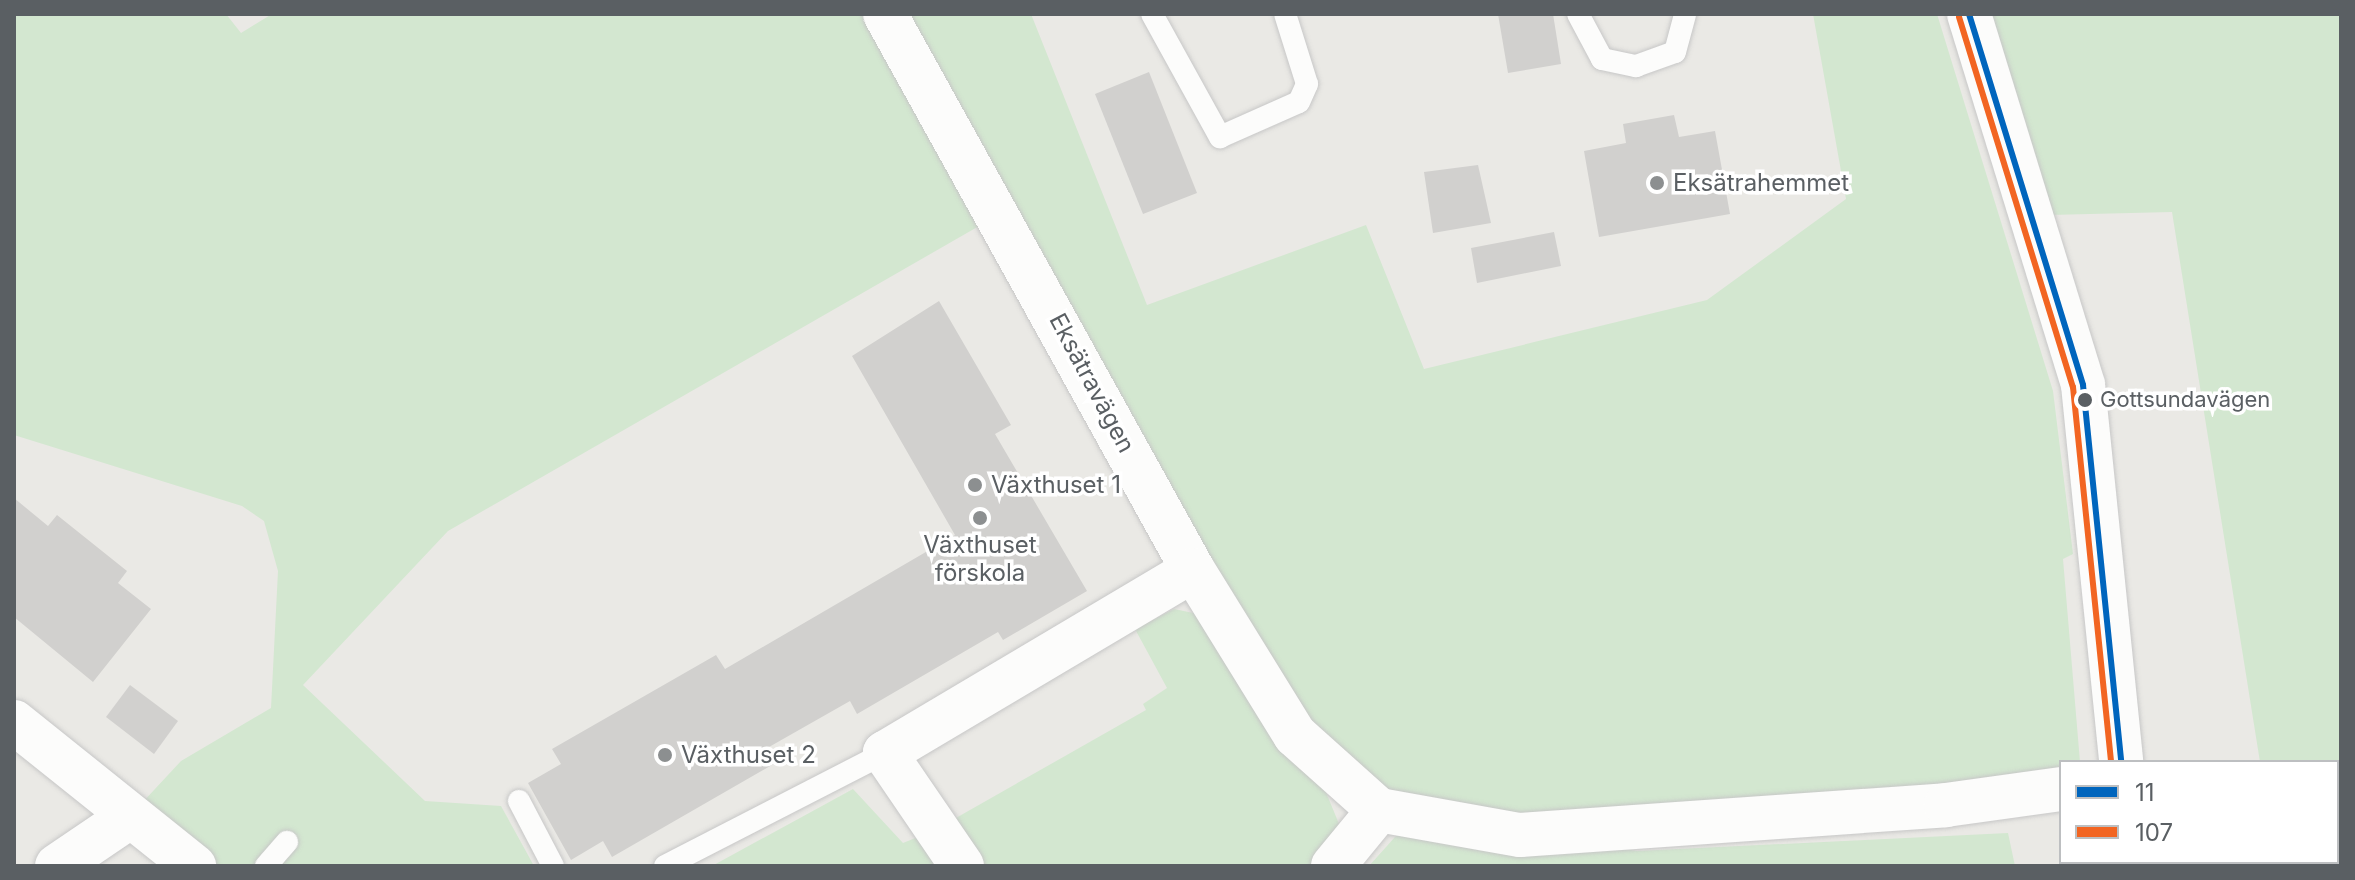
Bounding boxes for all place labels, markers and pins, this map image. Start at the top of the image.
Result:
place label: Eksätrahemmet [1673,169,1849,197]
marker: Eksätrahemmet [1648,174,1666,192]
place label: Gottsundavägen [2100,387,2270,413]
marker: Gottsundavägen [2077,392,2093,408]
place label: Växthuset 1 [991,471,1121,499]
marker: Växthuset 1 [966,476,984,494]
marker: Växthuset förskola [971,509,989,527]
place label: Växthuset förskola [923,531,1037,587]
place label: Växthuset 2 [681,741,816,769]
marker: Växthuset 2 [656,746,674,764]

